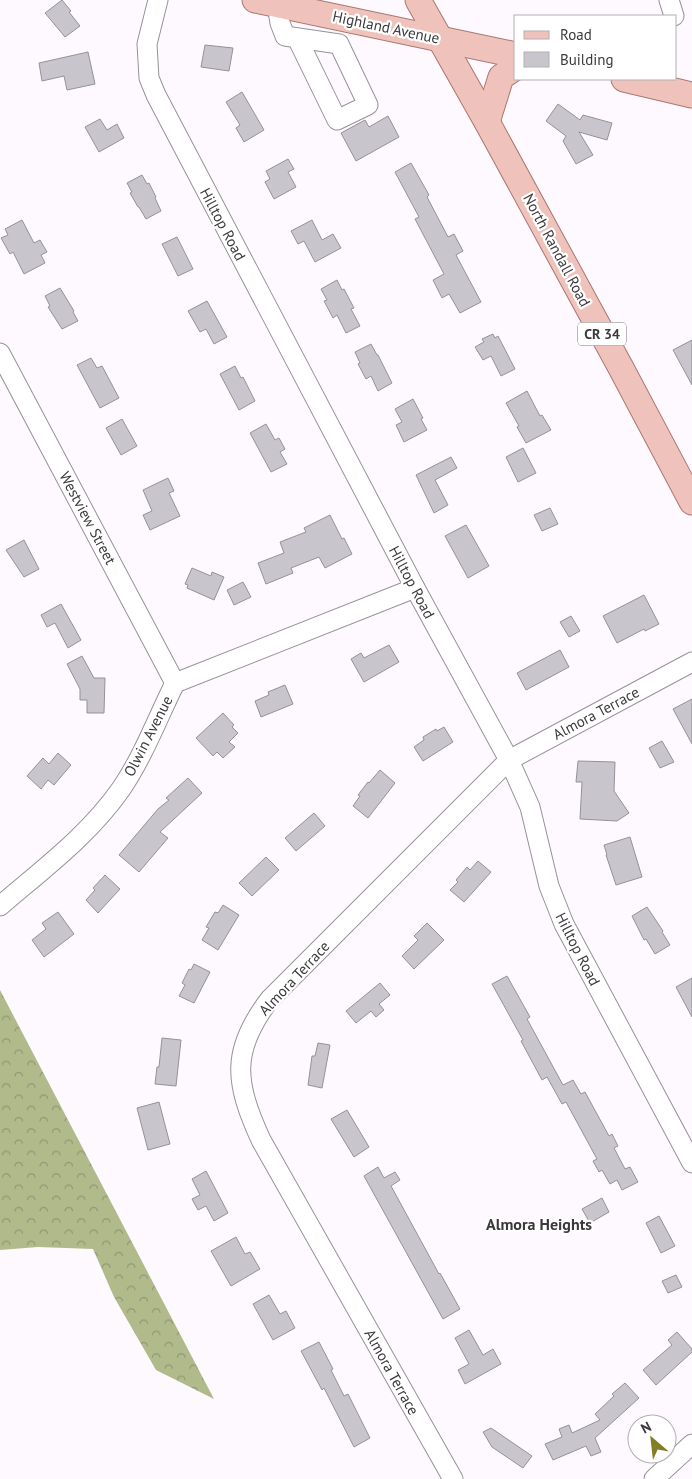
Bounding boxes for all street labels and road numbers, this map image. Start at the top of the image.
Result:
street label: Highland Avenue [331,6,441,48]
street label: Hilltop Road [196,184,250,264]
street label: North Randall Road [519,190,595,310]
road number: CR 34 [578,322,626,346]
street label: Westview Street [56,468,120,568]
street label: Hilltop Road [385,542,439,622]
street label: Almora Terrace [550,682,642,744]
street label: Olwin Avenue [119,692,177,780]
street label: Hilltop Road [551,909,605,989]
street label: Almora Terrace [255,937,333,1019]
street label: Almora Terrace [361,1326,423,1418]

